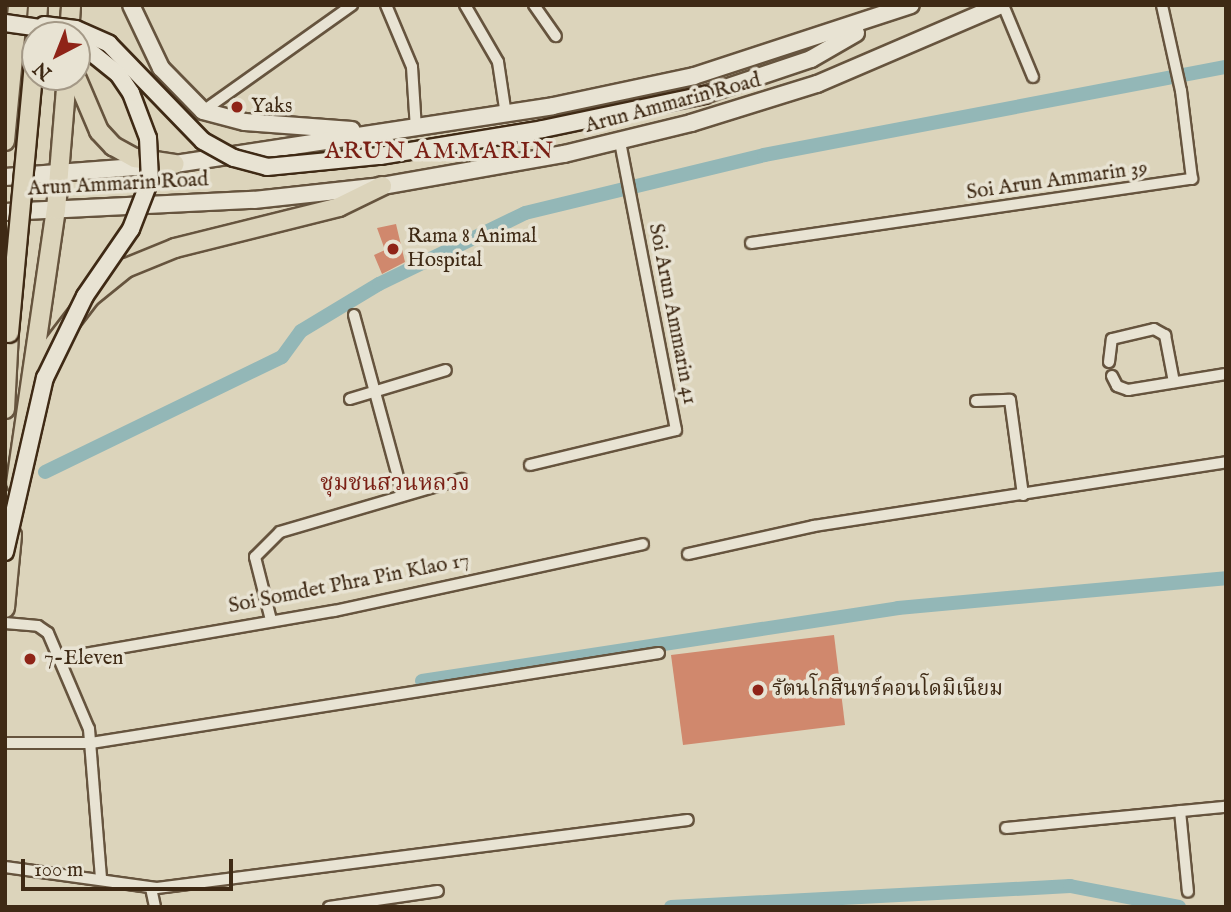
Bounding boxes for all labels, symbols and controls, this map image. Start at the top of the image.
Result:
north arrow [21,21,91,91]
text: N [29,56,57,85]
street label: Arun Ammarin Road [582,68,764,140]
place label: Yaks [251,94,292,120]
marker: Yaks [229,99,245,115]
district label: ARUN AMMARIN [326,138,554,166]
street label: Soi Arun Ammarin 39 [965,156,1149,206]
street label: Arun Ammarin Road [27,168,209,202]
street label: Soi Arun Ammarin 41 [642,221,702,407]
place label: Rama 8 Animal Hospital [407,224,537,274]
marker: Rama 8 Animal Hospital [385,241,401,257]
district label: ชุมชนสวนหลวง [320,470,470,498]
street label: Soi Somdet Phra Pin Klao 17 [226,548,472,620]
place label: 7-Eleven [44,646,123,672]
marker: 7-Eleven [22,651,38,667]
place label: รัตนโกสินทร์คอนโดมิเนียม [772,677,1003,703]
marker: รัตนโกสินทร์คอนโดมิเนียม [750,682,766,698]
scale bar [24,846,236,890]
text: 100 m [34,857,83,884]

